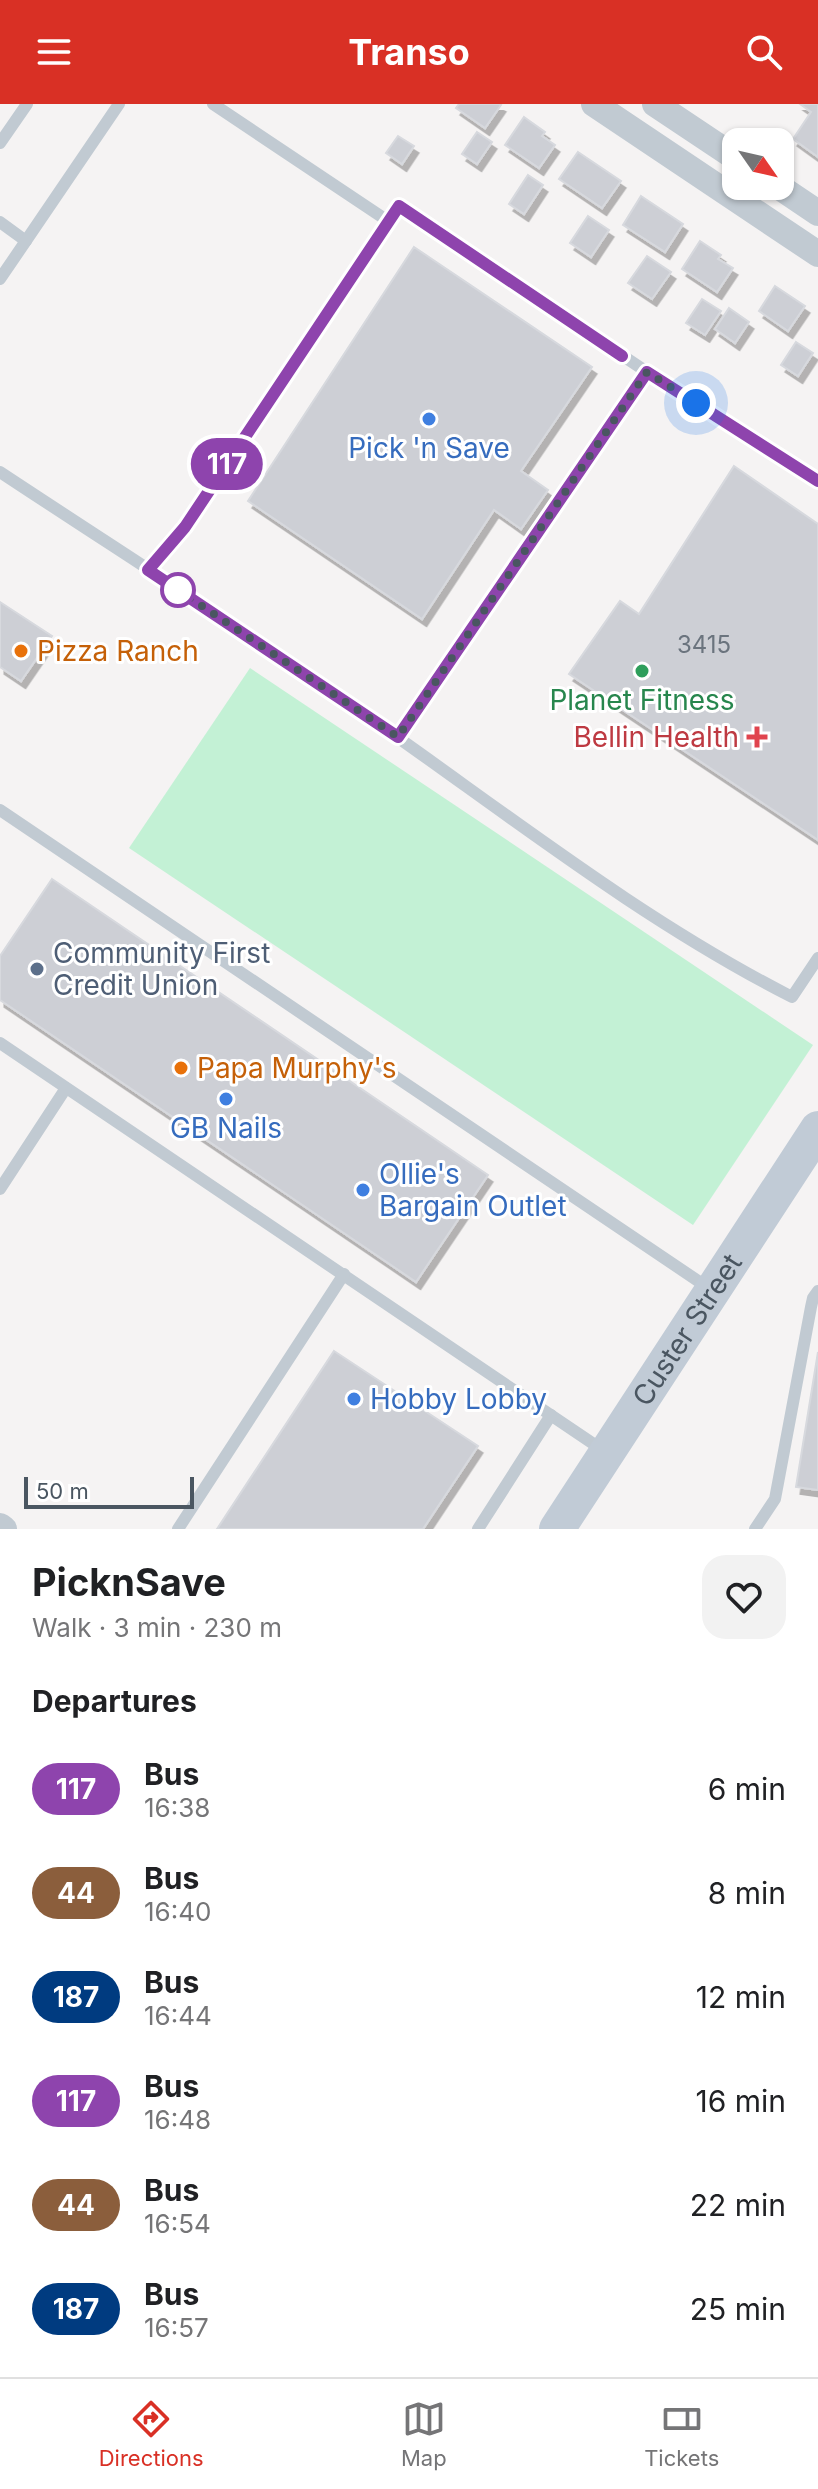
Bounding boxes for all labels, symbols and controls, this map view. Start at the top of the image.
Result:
icon: menu [32,30,76,74]
text: Transo [348,30,470,74]
icon: search [742,30,786,74]
north arrow [722,128,794,200]
map controls [722,128,794,200]
your location [676,383,716,423]
marker: Pick 'n Save [420,410,438,428]
place label: Pick 'n Save [348,431,510,465]
line badge: 117 [181,438,273,490]
text: 117 [207,447,247,481]
unlabelled marker [161,573,195,607]
house number: 3415 [677,630,731,659]
place label: Pizza Ranch [37,634,199,668]
marker: Pizza Ranch [12,642,30,660]
marker: Planet Fitness [633,662,651,680]
place label: Planet Fitness [549,683,735,717]
place label: Bellin Health [574,720,739,754]
marker: Bellin Health [746,726,768,748]
place label: Community First Credit Union [53,936,270,1002]
marker: Community First Credit Union [28,960,46,978]
place label: Papa Murphy's [197,1051,397,1085]
marker: Papa Murphy's [172,1059,190,1077]
marker: GB Nails [217,1090,235,1108]
place label: GB Nails [170,1111,282,1145]
place label: Ollie's Bargain Outlet [379,1157,567,1223]
marker: Ollie's Bargain Outlet [354,1181,372,1199]
street label: Custer Street [625,1247,749,1412]
place label: Hobby Lobby [370,1382,547,1416]
marker: Hobby Lobby [345,1390,363,1408]
scale bar [24,1473,194,1509]
text: 50 m [36,1478,89,1504]
button: heart [702,1555,786,1639]
text: PicknSave [32,1559,226,1605]
text: Walk · 3 min · 230 m [32,1612,282,1643]
text: Departures [32,1683,197,1719]
text: Bus [144,1756,199,1792]
text: 6 min [708,1771,786,1807]
text: 117 [56,1772,96,1806]
text: 16:38 [144,1792,210,1823]
text: Bus [144,1860,199,1896]
text: 8 min [708,1875,786,1911]
text: 44 [57,1876,95,1910]
text: 16:40 [144,1896,211,1927]
text: Bus [144,1964,199,2000]
text: 12 min [696,1979,786,2015]
text: 187 [53,1980,99,2014]
text: 16:44 [144,2000,212,2031]
text: Bus [144,2068,199,2104]
text: 16 min [695,2083,786,2119]
text: 117 [56,2084,96,2118]
text: 16:48 [144,2104,211,2135]
text: Bus [144,2172,199,2208]
text: 22 min [690,2187,786,2223]
text: 44 [57,2188,95,2222]
text: 16:54 [144,2208,211,2239]
text: Bus [144,2276,199,2312]
text: 25 min [690,2291,786,2327]
text: 187 [53,2292,99,2326]
text: 16:57 [144,2312,209,2343]
tab: Directions [99,2397,204,2471]
tab: Map [401,2397,447,2471]
tab: Tickets [644,2397,719,2471]

